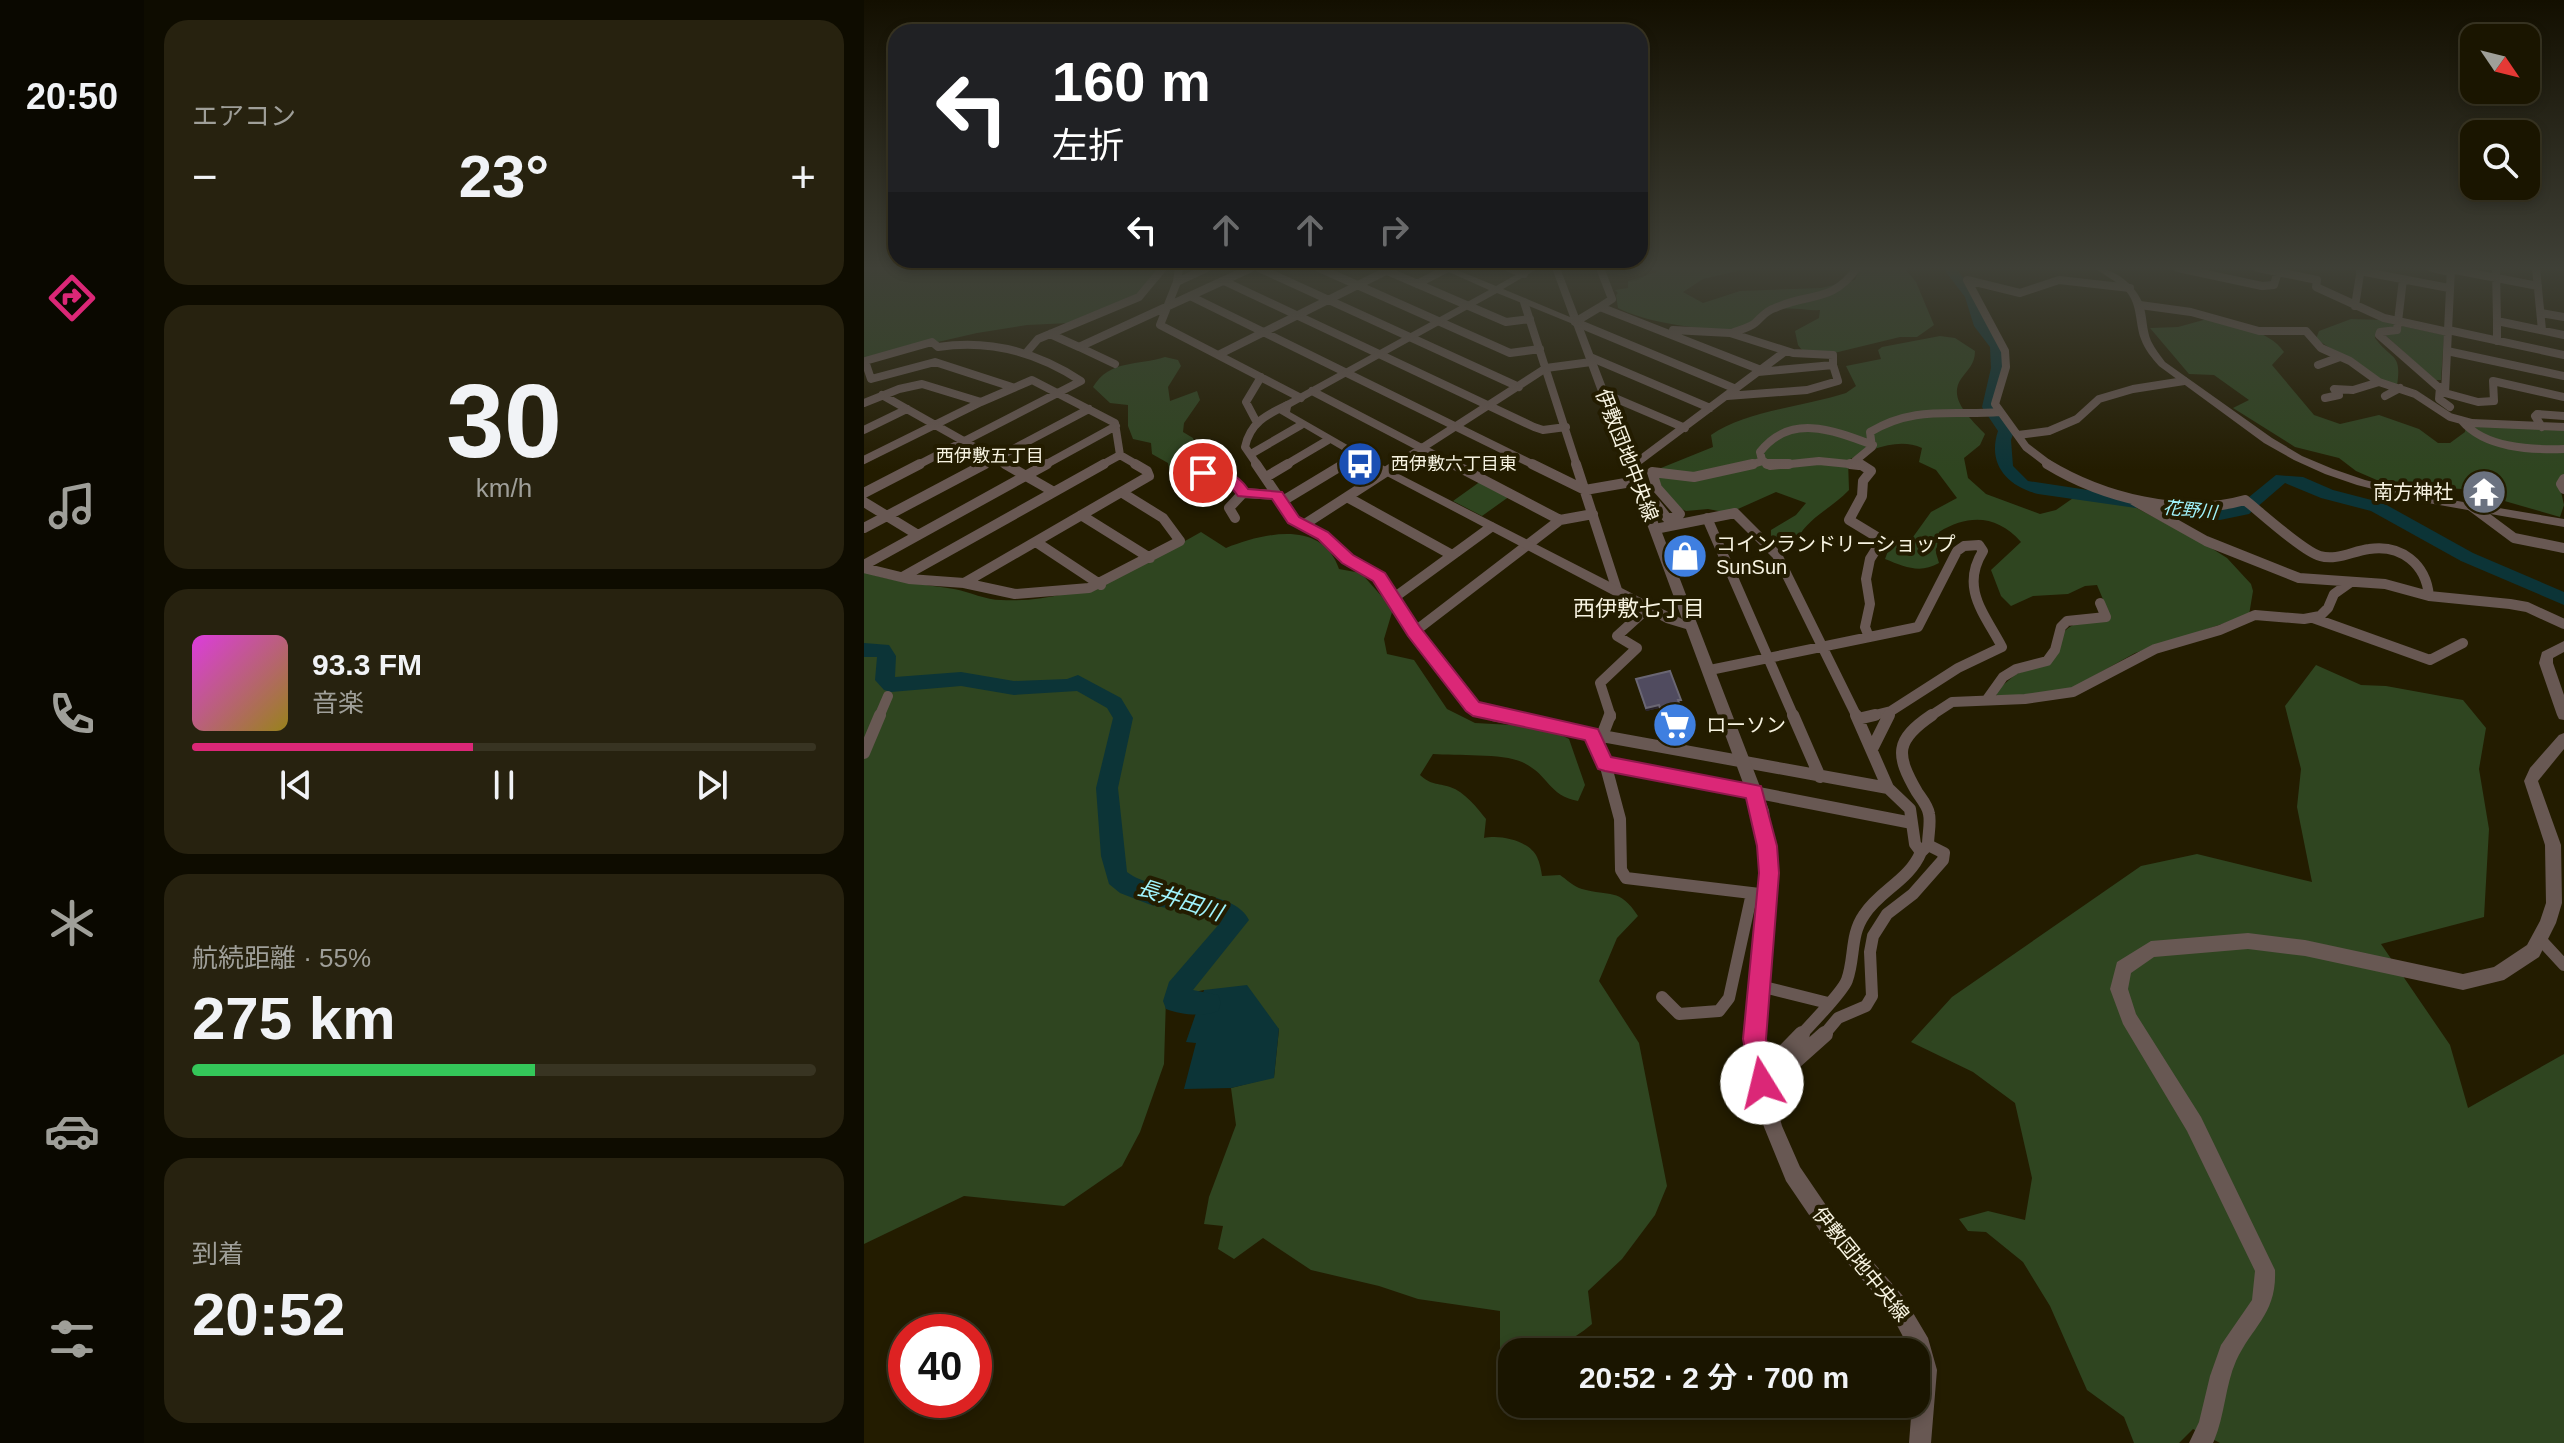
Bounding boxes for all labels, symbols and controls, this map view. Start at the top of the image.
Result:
north arrow [2460,24,2540,104]
map controls [2460,24,2540,200]
text: 160 m [1052,50,1211,113]
icon: left [920,56,1024,160]
text: 20:50 [26,76,118,117]
text: エアコン [192,101,296,131]
button: search [2460,120,2540,200]
text: 左折 [1052,125,1124,166]
text: 23° [459,143,549,210]
text: − [192,152,218,201]
text: + [790,152,816,201]
icon: left [1120,208,1164,252]
icon: ahead [1204,208,1248,252]
icon: ahead [1288,208,1332,252]
icon: right [1372,208,1416,252]
icon: directions [44,270,100,326]
text: 30 [446,363,562,479]
street label: 伊敷団地中央線 [1592,386,1662,524]
pin [1169,439,1237,507]
bus stop icon: 西伊敷六丁目東 [1336,440,1384,488]
district label: 西伊敷五丁目 [936,446,1044,466]
icon: arrive [1181,451,1225,495]
place label: 西伊敷六丁目東 [1391,454,1517,474]
temple icon: 南方神社 [2460,468,2508,516]
text: km/h [476,473,532,503]
icon: music [44,478,100,534]
place label: 南方神社 [2373,481,2453,503]
water label: 花野川 [2162,497,2220,523]
shop icon: コインランドリーショップ SunSun [1661,532,1709,580]
place label: コインランドリーショップ SunSun [1716,533,1956,578]
district label: 西伊敷七丁目 [1573,596,1705,621]
text: 93.3 FM [312,648,422,681]
icon: phone [44,686,100,742]
text: 音楽 [312,688,364,718]
supermarket icon: ローソン [1651,701,1699,749]
place label: ローソン [1706,714,1786,736]
icon: previous [274,763,318,807]
icon: pause [482,763,526,807]
icon: next [690,763,734,807]
water label: 長井田川 [1134,875,1228,926]
icon: climate [44,895,100,951]
text: 航続距離 · 55% [192,943,371,973]
text: 275 km [192,985,396,1052]
position arrow [1720,1041,1804,1125]
icon: car [44,1103,100,1159]
street label: 伊敷団地中央線 [1808,1203,1914,1325]
text: 到着 [192,1239,244,1269]
text: 20:52 [192,1281,345,1348]
icon: filters [44,1311,100,1367]
speed limit sign: 40 [888,1314,992,1418]
text: 20:52 · 2 分 · 700 m [1579,1361,1849,1394]

